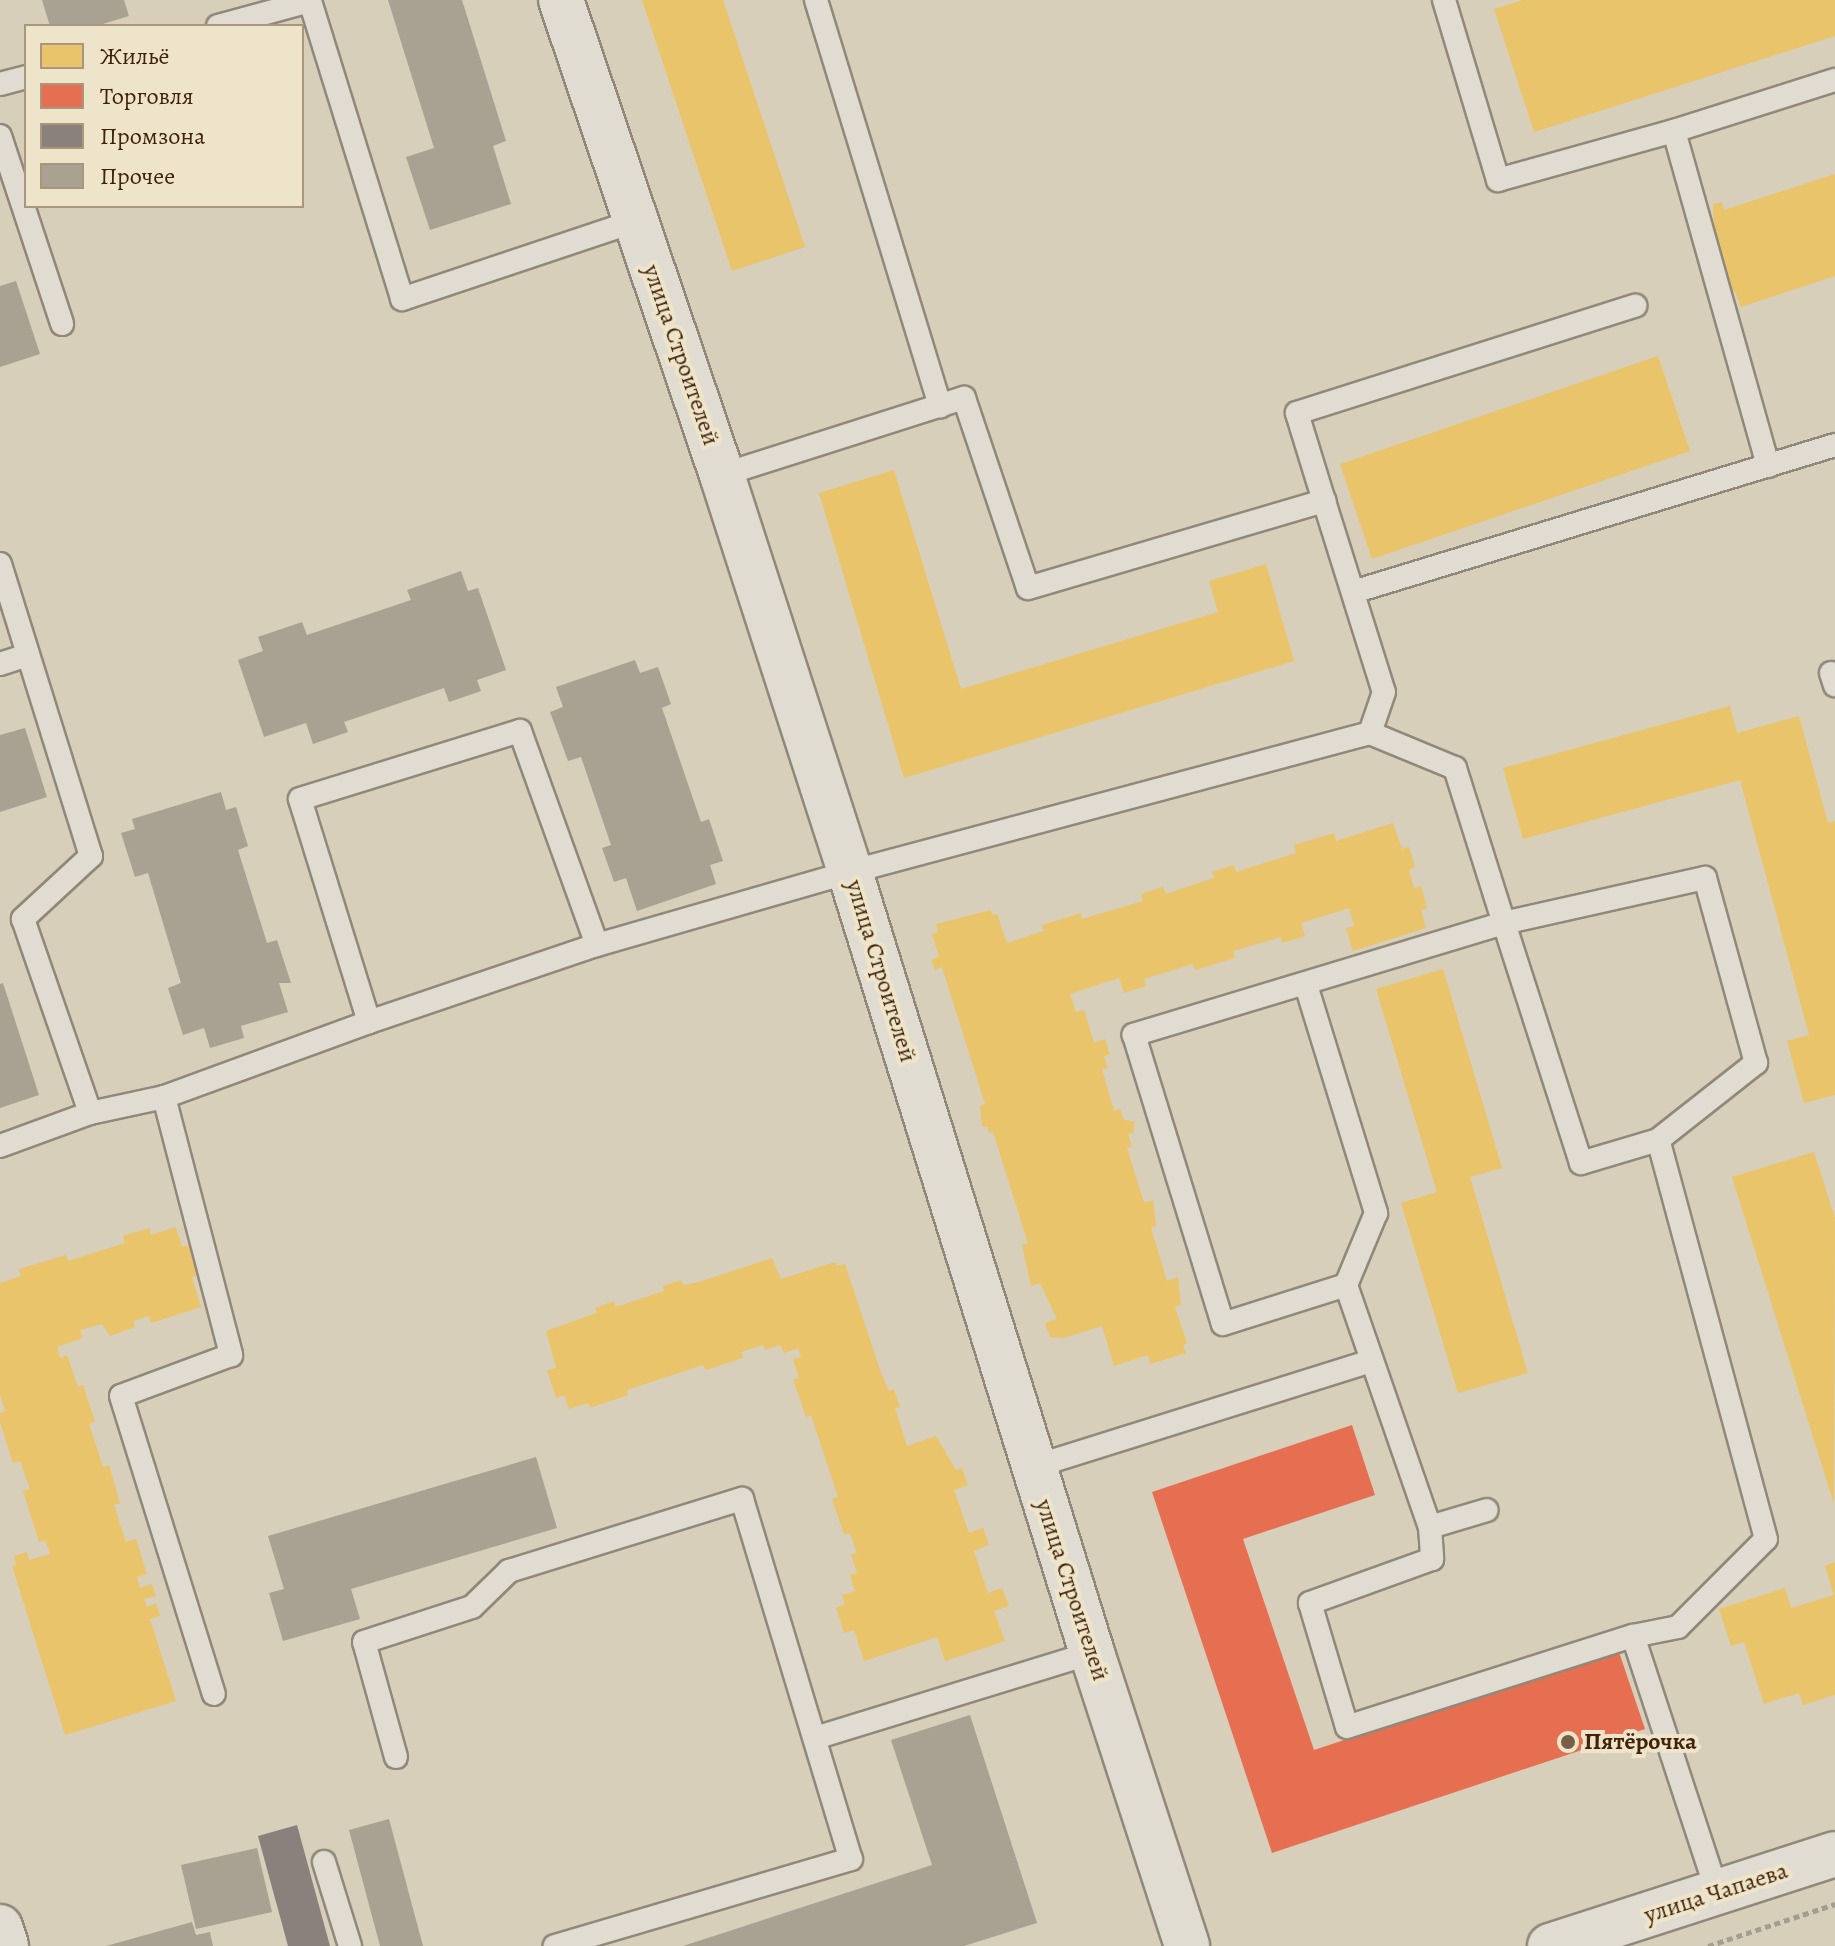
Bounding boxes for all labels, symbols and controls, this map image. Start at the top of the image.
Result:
legend [24,24,304,208]
text: Жильё [100,40,169,72]
text: Торговля [100,80,194,112]
text: Промзона [100,120,205,152]
text: Прочее [100,160,175,192]
street label: улица Строителей [637,261,725,449]
street label: улица Строителей [840,876,922,1066]
street label: улица Строителей [1029,1496,1115,1684]
place label: Пятёрочка [1584,1728,1697,1756]
marker: Пятёрочка [1559,1733,1577,1751]
street label: улица Чапаева [1641,1856,1791,1930]

